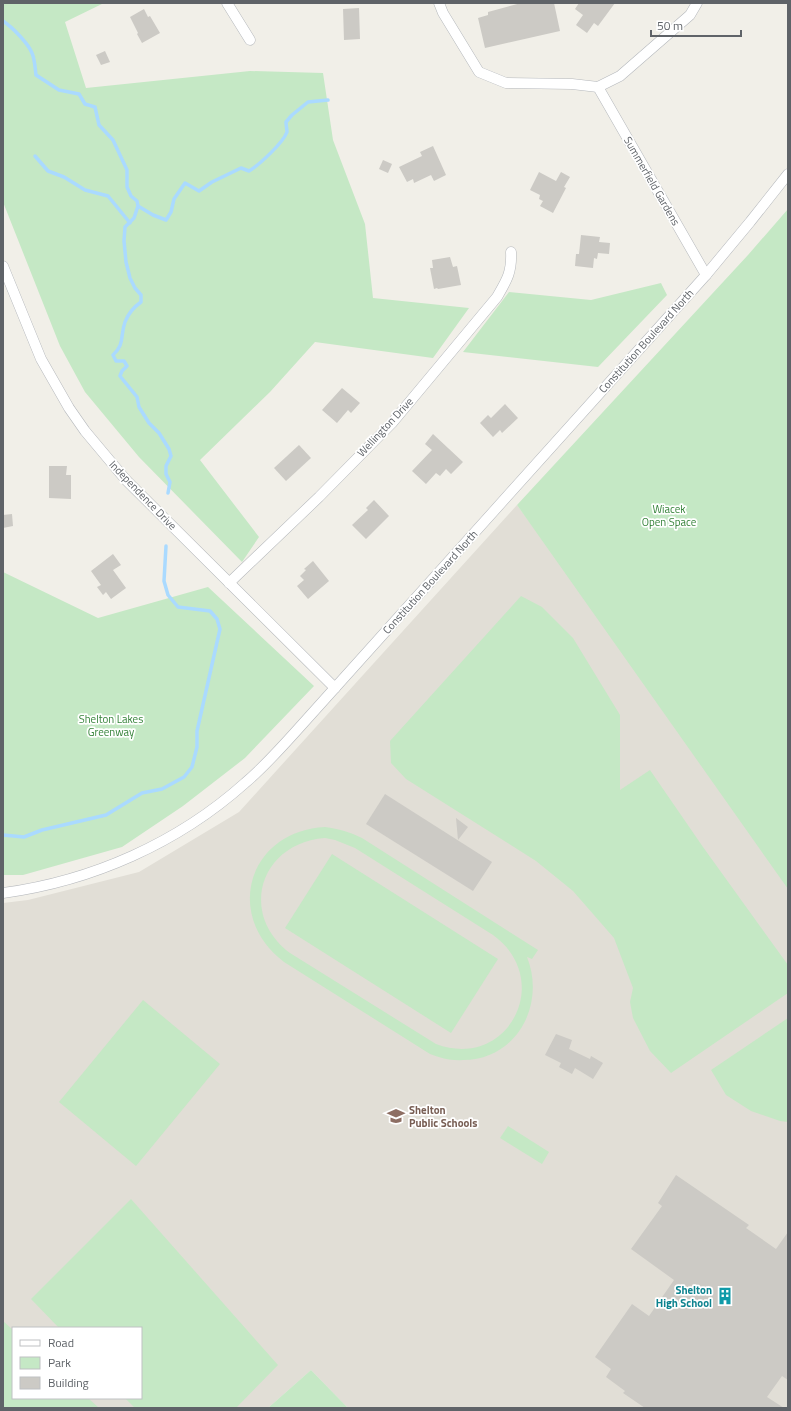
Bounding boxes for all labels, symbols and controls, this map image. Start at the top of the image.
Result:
scale bar [651,12,741,38]
text: 50 m [657,16,683,35]
street label: Summerfield Gardens [620,134,684,228]
street label: Constitution Boulevard North [595,285,697,396]
street label: Wellington Drive [353,393,417,460]
street label: Independence Drive [106,457,181,534]
park label: Wiacek Open Space [642,501,697,530]
street label: Constitution Boulevard North [379,526,481,637]
park label: Shelton Lakes Greenway [79,711,143,740]
place label: Shelton Public Schools [409,1102,478,1131]
school or university icon: Shelton Public Schools [386,1106,406,1126]
place label: Shelton High School [656,1282,712,1311]
building icon: Shelton High School [715,1286,735,1306]
legend [12,1327,142,1399]
text: Road [48,1333,74,1352]
text: Park [48,1353,71,1372]
text: Building [48,1373,89,1392]

